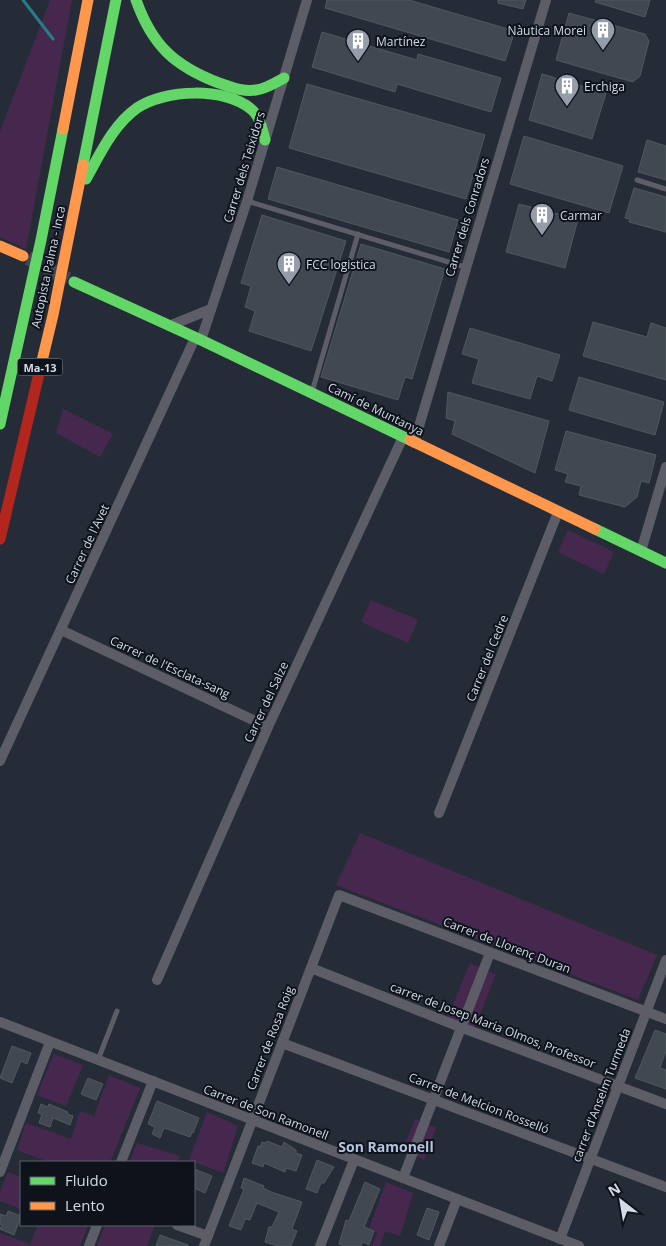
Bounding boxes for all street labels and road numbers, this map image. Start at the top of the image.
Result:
street label: Carrer dels Teixidors [219,109,269,225]
street label: Carrer dels Conradors [441,155,493,279]
street label: Autopista Palma - Inca [27,204,69,330]
road number: Ma-13 [18,358,62,376]
street label: Camí de Muntanya [325,378,427,440]
street label: Carrer de l'Avet [61,501,113,587]
street label: Carrer del Cedre [462,612,512,704]
street label: Carrer de l'Esclata-sang [107,632,233,702]
street label: Carrer del Salze [240,658,292,745]
street label: Carrer de Llorenç Duran [441,913,573,977]
street label: carrer de Josep Maria Olmos, Professor [388,978,598,1072]
street label: Carrer de Rosa Roig [242,983,298,1093]
street label: carrer d'Anselm Turmeda [568,1026,634,1164]
street label: Carrer de Melcion Rosselló [406,1068,552,1138]
street label: Carrer de Son Ramonell [201,1080,331,1144]

